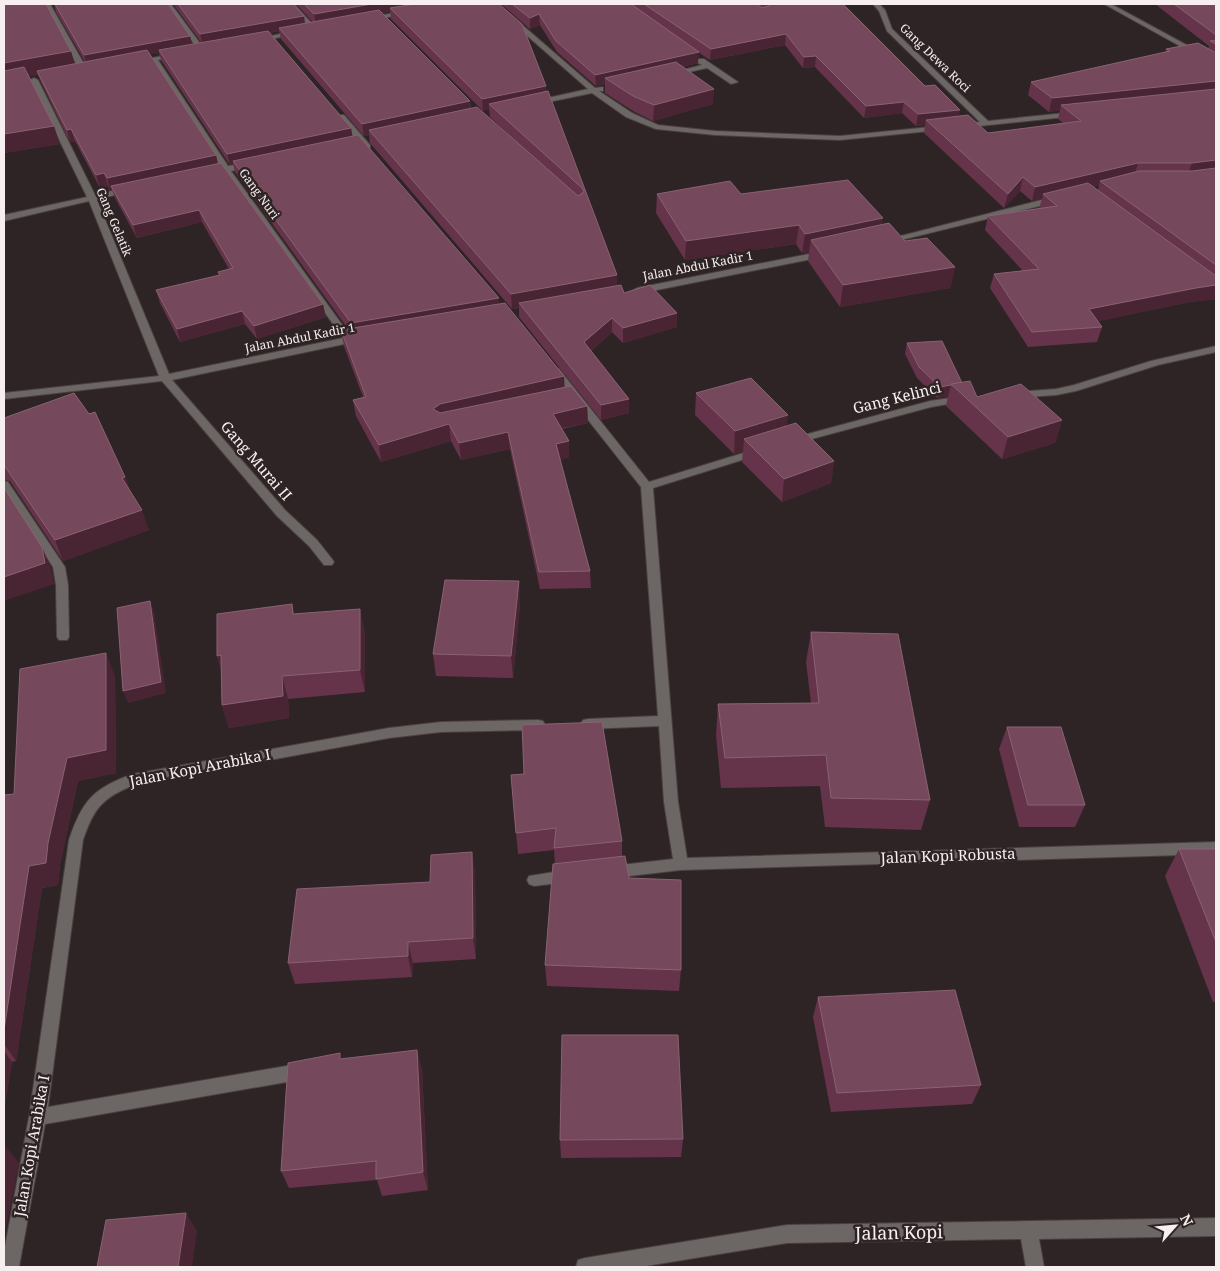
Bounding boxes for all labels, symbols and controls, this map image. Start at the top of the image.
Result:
street label: Gang Dewa Roci [896,19,975,96]
street label: Gang Nuri [235,165,284,223]
street label: Gang Gelatik [92,185,137,260]
street label: Jalan Abdul Kadir 1 [640,246,754,285]
street label: Jalan Abdul Kadir 1 [242,318,356,357]
street label: Gang Kelinci [851,376,943,418]
street label: Gang Murai II [217,416,297,504]
street label: Jalan Kopi Arabika I [126,743,272,791]
street label: Jalan Kopi Robusta [879,843,1016,867]
street label: Jalan Kopi Arabika I [9,1073,53,1219]
north arrow [1150,1201,1200,1251]
text: N [1176,1211,1198,1229]
street label: Jalan Kopi [854,1219,943,1245]

